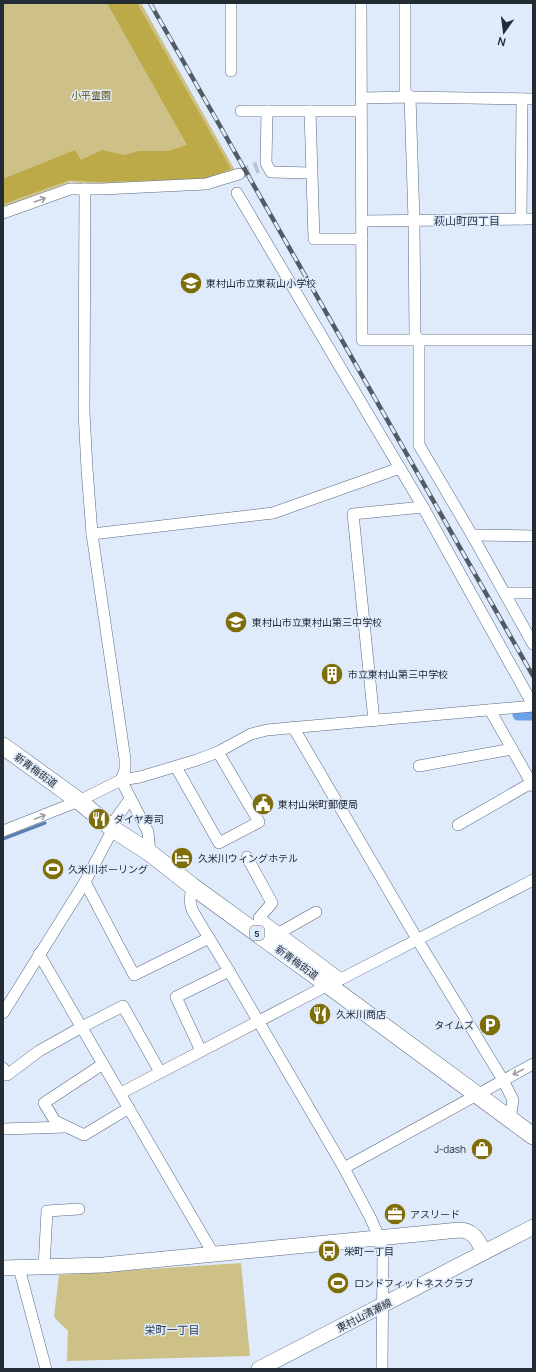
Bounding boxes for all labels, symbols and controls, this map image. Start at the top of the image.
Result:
north arrow [484,12,524,52]
text: N [496,34,507,50]
park label: 小平霊園 [71,88,111,102]
one-way arrow [33,195,45,203]
district label: 萩山町四丁目 [434,213,500,228]
school or university icon: 東村山市立東萩山小学校 [178,270,204,296]
place label: 東村山市立東萩山小学校 [206,276,316,290]
school or university icon: 東村山市立東村山第三中学校 [223,609,249,635]
place label: 東村山市立東村山第三中学校 [252,615,382,629]
building icon: 市立東村山第三中学校 [319,661,345,687]
place label: 市立東村山第三中学校 [348,667,448,681]
street label: 新青梅街道 [12,750,60,790]
public building icon: 東村山栄町郵便局 [250,791,276,817]
place label: 東村山栄町郵便局 [278,797,358,811]
restaurant icon: ダイヤ寿司 [86,806,112,832]
place label: ダイヤ寿司 [114,812,164,826]
one-way arrow [33,813,45,821]
hotel icon: 久米川ウィングホテル [169,845,195,871]
place label: 久米川ウィングホテル [198,851,298,865]
sports icon: 久米川ボーリング [40,856,66,882]
place label: 久米川ボーリング [68,862,148,876]
road number: 5 [250,926,264,940]
street label: 新青梅街道 [273,942,321,982]
restaurant icon: 久米川商店 [307,1001,333,1027]
place label: 久米川商店 [336,1007,386,1021]
parking icon: タイムズ [477,1012,503,1038]
place label: タイムズ [434,1018,474,1032]
one-way arrow [512,1069,524,1077]
shop icon: J-dash [469,1136,495,1162]
place label: J-dash [434,1142,466,1156]
office icon: アスリード [382,1201,408,1227]
place label: アスリード [410,1207,460,1221]
bus stop icon: 栄町一丁目 [316,1238,342,1264]
place label: 栄町一丁目 [344,1244,394,1258]
sports icon: ロンドフィットネスクラブ [325,1270,351,1296]
place label: ロンドフィットネスクラブ [354,1276,474,1290]
street label: 東村山清瀬線 [334,1295,394,1335]
district label: 栄町一丁目 [145,1322,200,1337]

